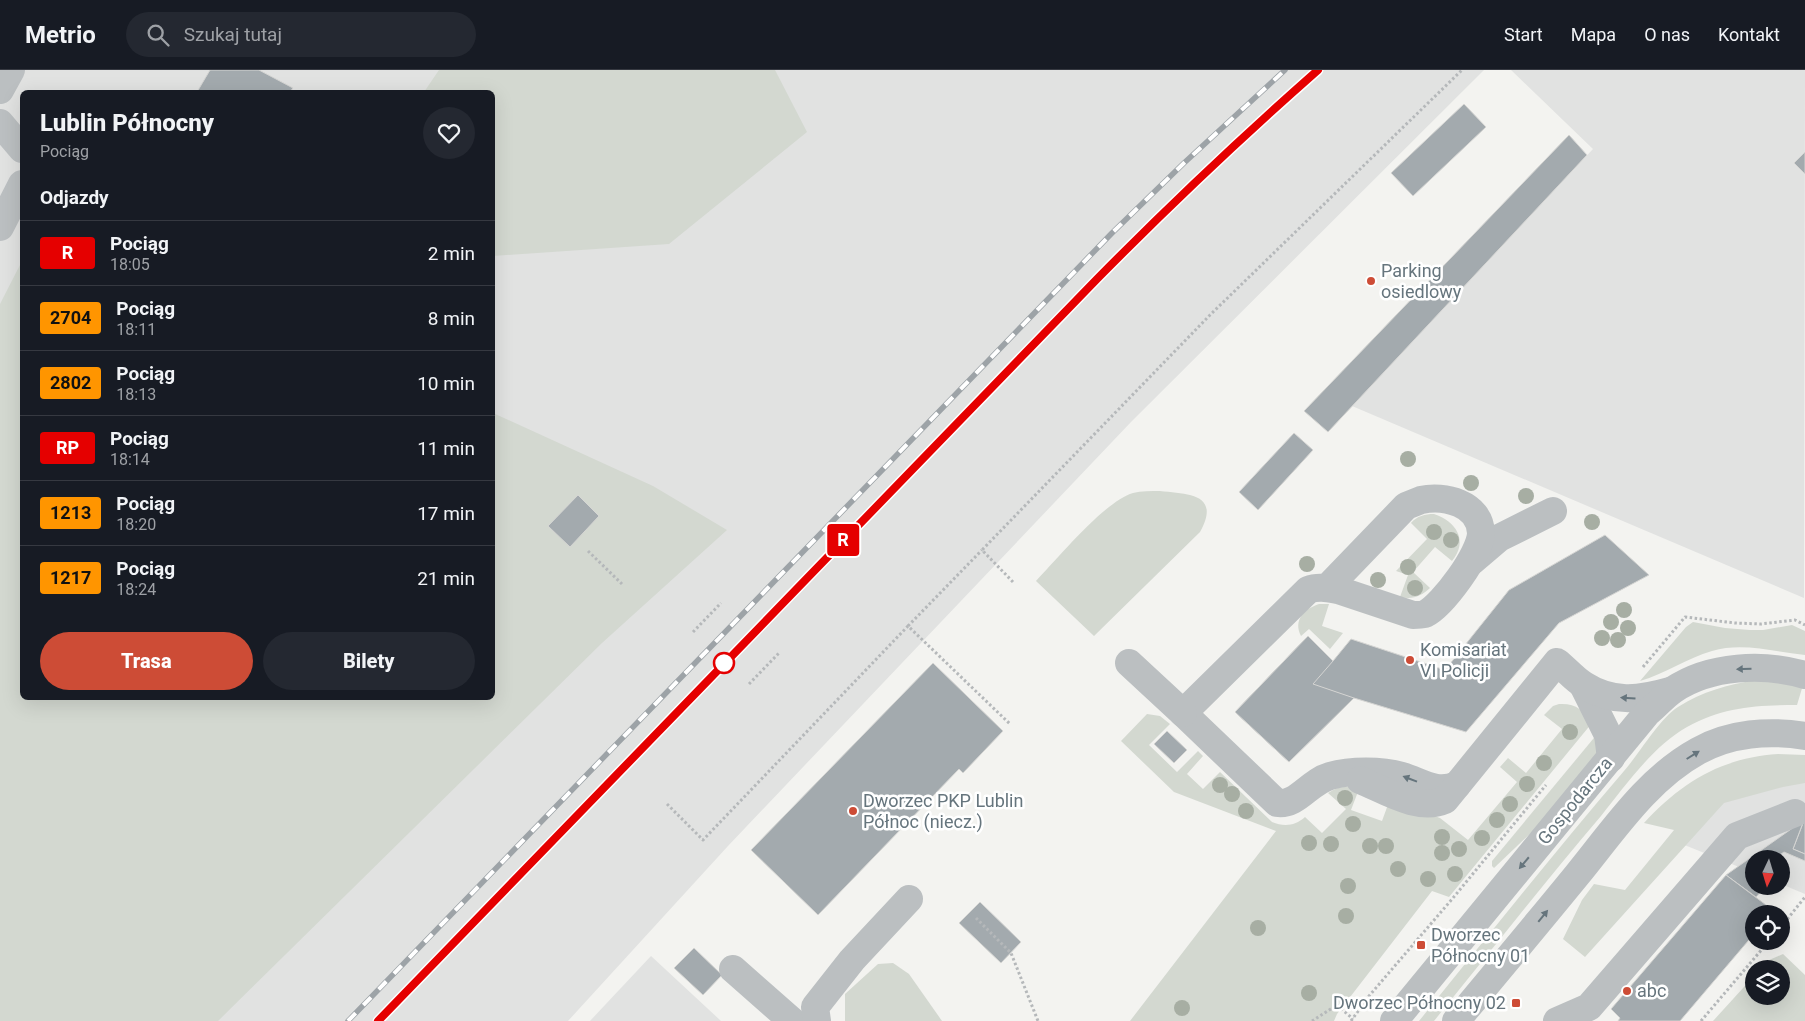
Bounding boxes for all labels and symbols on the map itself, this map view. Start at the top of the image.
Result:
place label: Parking osiedlowy [1381,260,1462,302]
marker: Parking osiedlowy [1365,275,1377,287]
line badge: R [827,524,859,556]
place label: Komisariat VI Policji [1420,639,1507,681]
unlabelled marker [713,652,735,674]
marker: Komisariat VI Policji [1404,654,1416,666]
one-way arrow [1736,666,1752,674]
one-way arrow [1620,694,1636,702]
one-way arrow [1686,750,1699,759]
street label: Gospodarcza [1533,753,1616,849]
one-way arrow [1402,775,1417,783]
place label: Dworzec PKP Lublin Północ (niecz.) [863,790,1023,833]
marker: Dworzec PKP Lublin Północ (niecz.) [847,805,859,817]
north arrow [1745,850,1790,895]
one-way arrow [1519,856,1530,869]
one-way arrow [1537,910,1548,923]
place label: Dworzec Północny 01 [1431,924,1530,966]
marker: Dworzec Północny 01 [1415,939,1427,951]
place label: abc [1637,980,1666,1001]
marker: abc [1621,985,1633,997]
place label: Dworzec Północny 02 [1333,992,1506,1013]
marker: Dworzec Północny 02 [1510,997,1522,1009]

